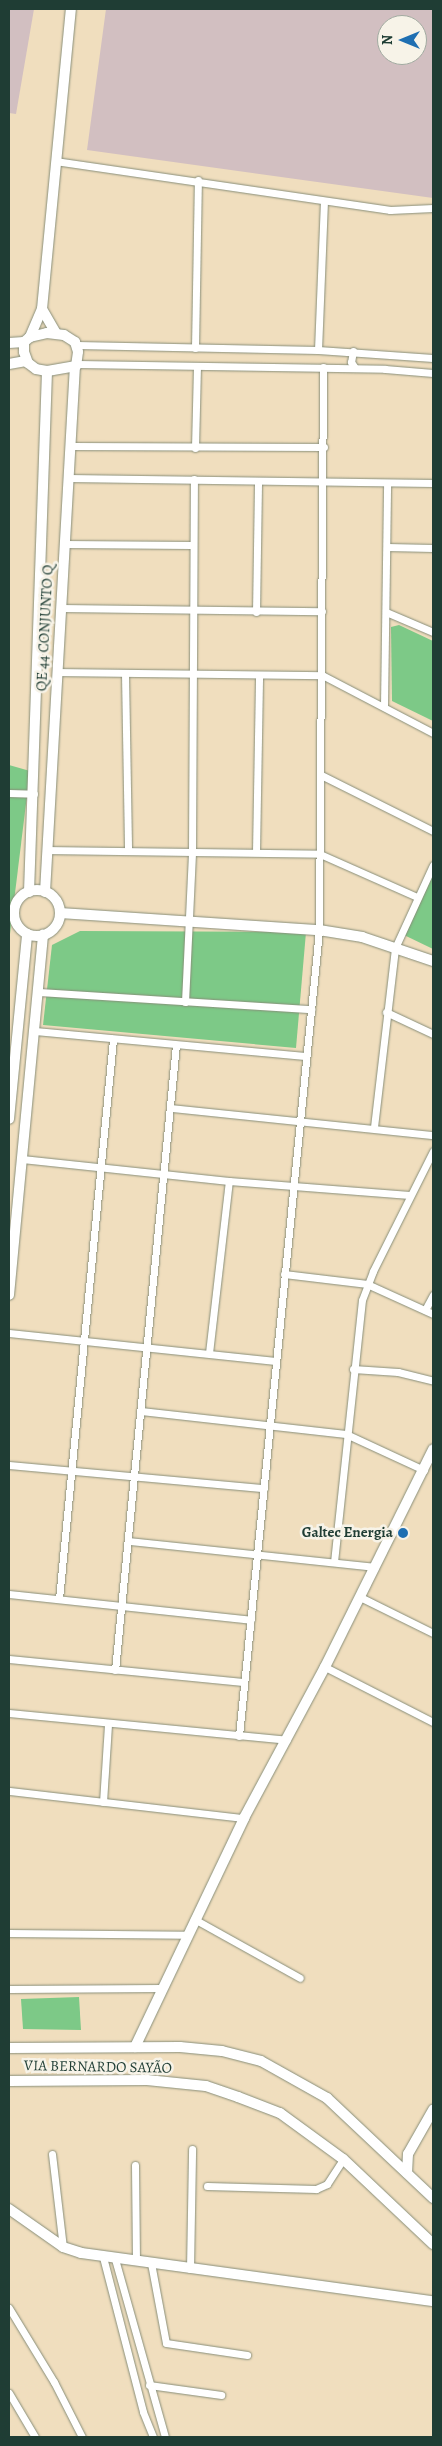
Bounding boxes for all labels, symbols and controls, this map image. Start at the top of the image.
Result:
north arrow [377,15,427,65]
text: N [378,35,397,45]
street label: QE 44 CONJUNTO Q [33,564,57,692]
place label: Galtec Energia [302,1524,393,1542]
marker: Galtec Energia [397,1527,409,1539]
street label: VIA BERNARDO SAYÃO [24,2057,172,2077]

